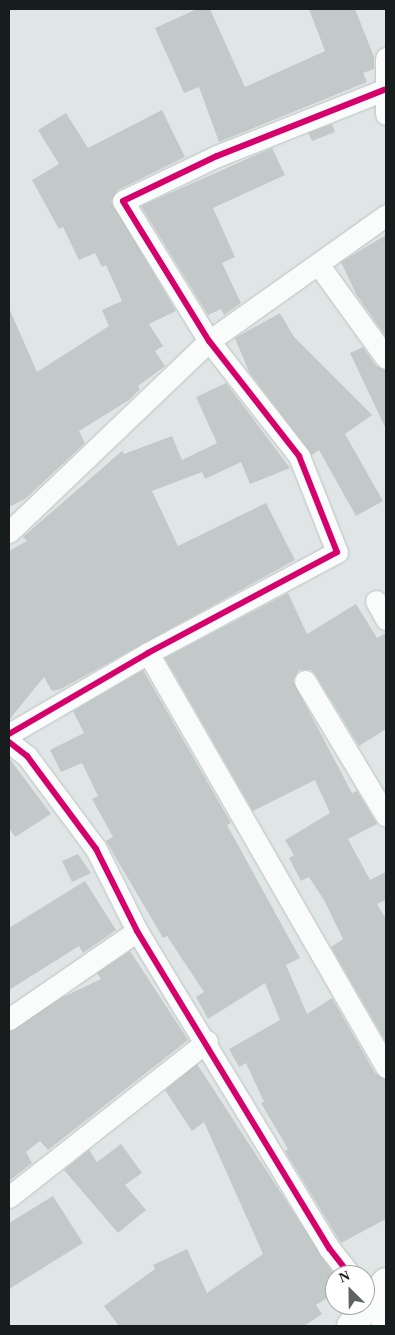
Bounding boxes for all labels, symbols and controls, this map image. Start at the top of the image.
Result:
north arrow [325,1265,375,1315]
text: N [337,1268,352,1286]

